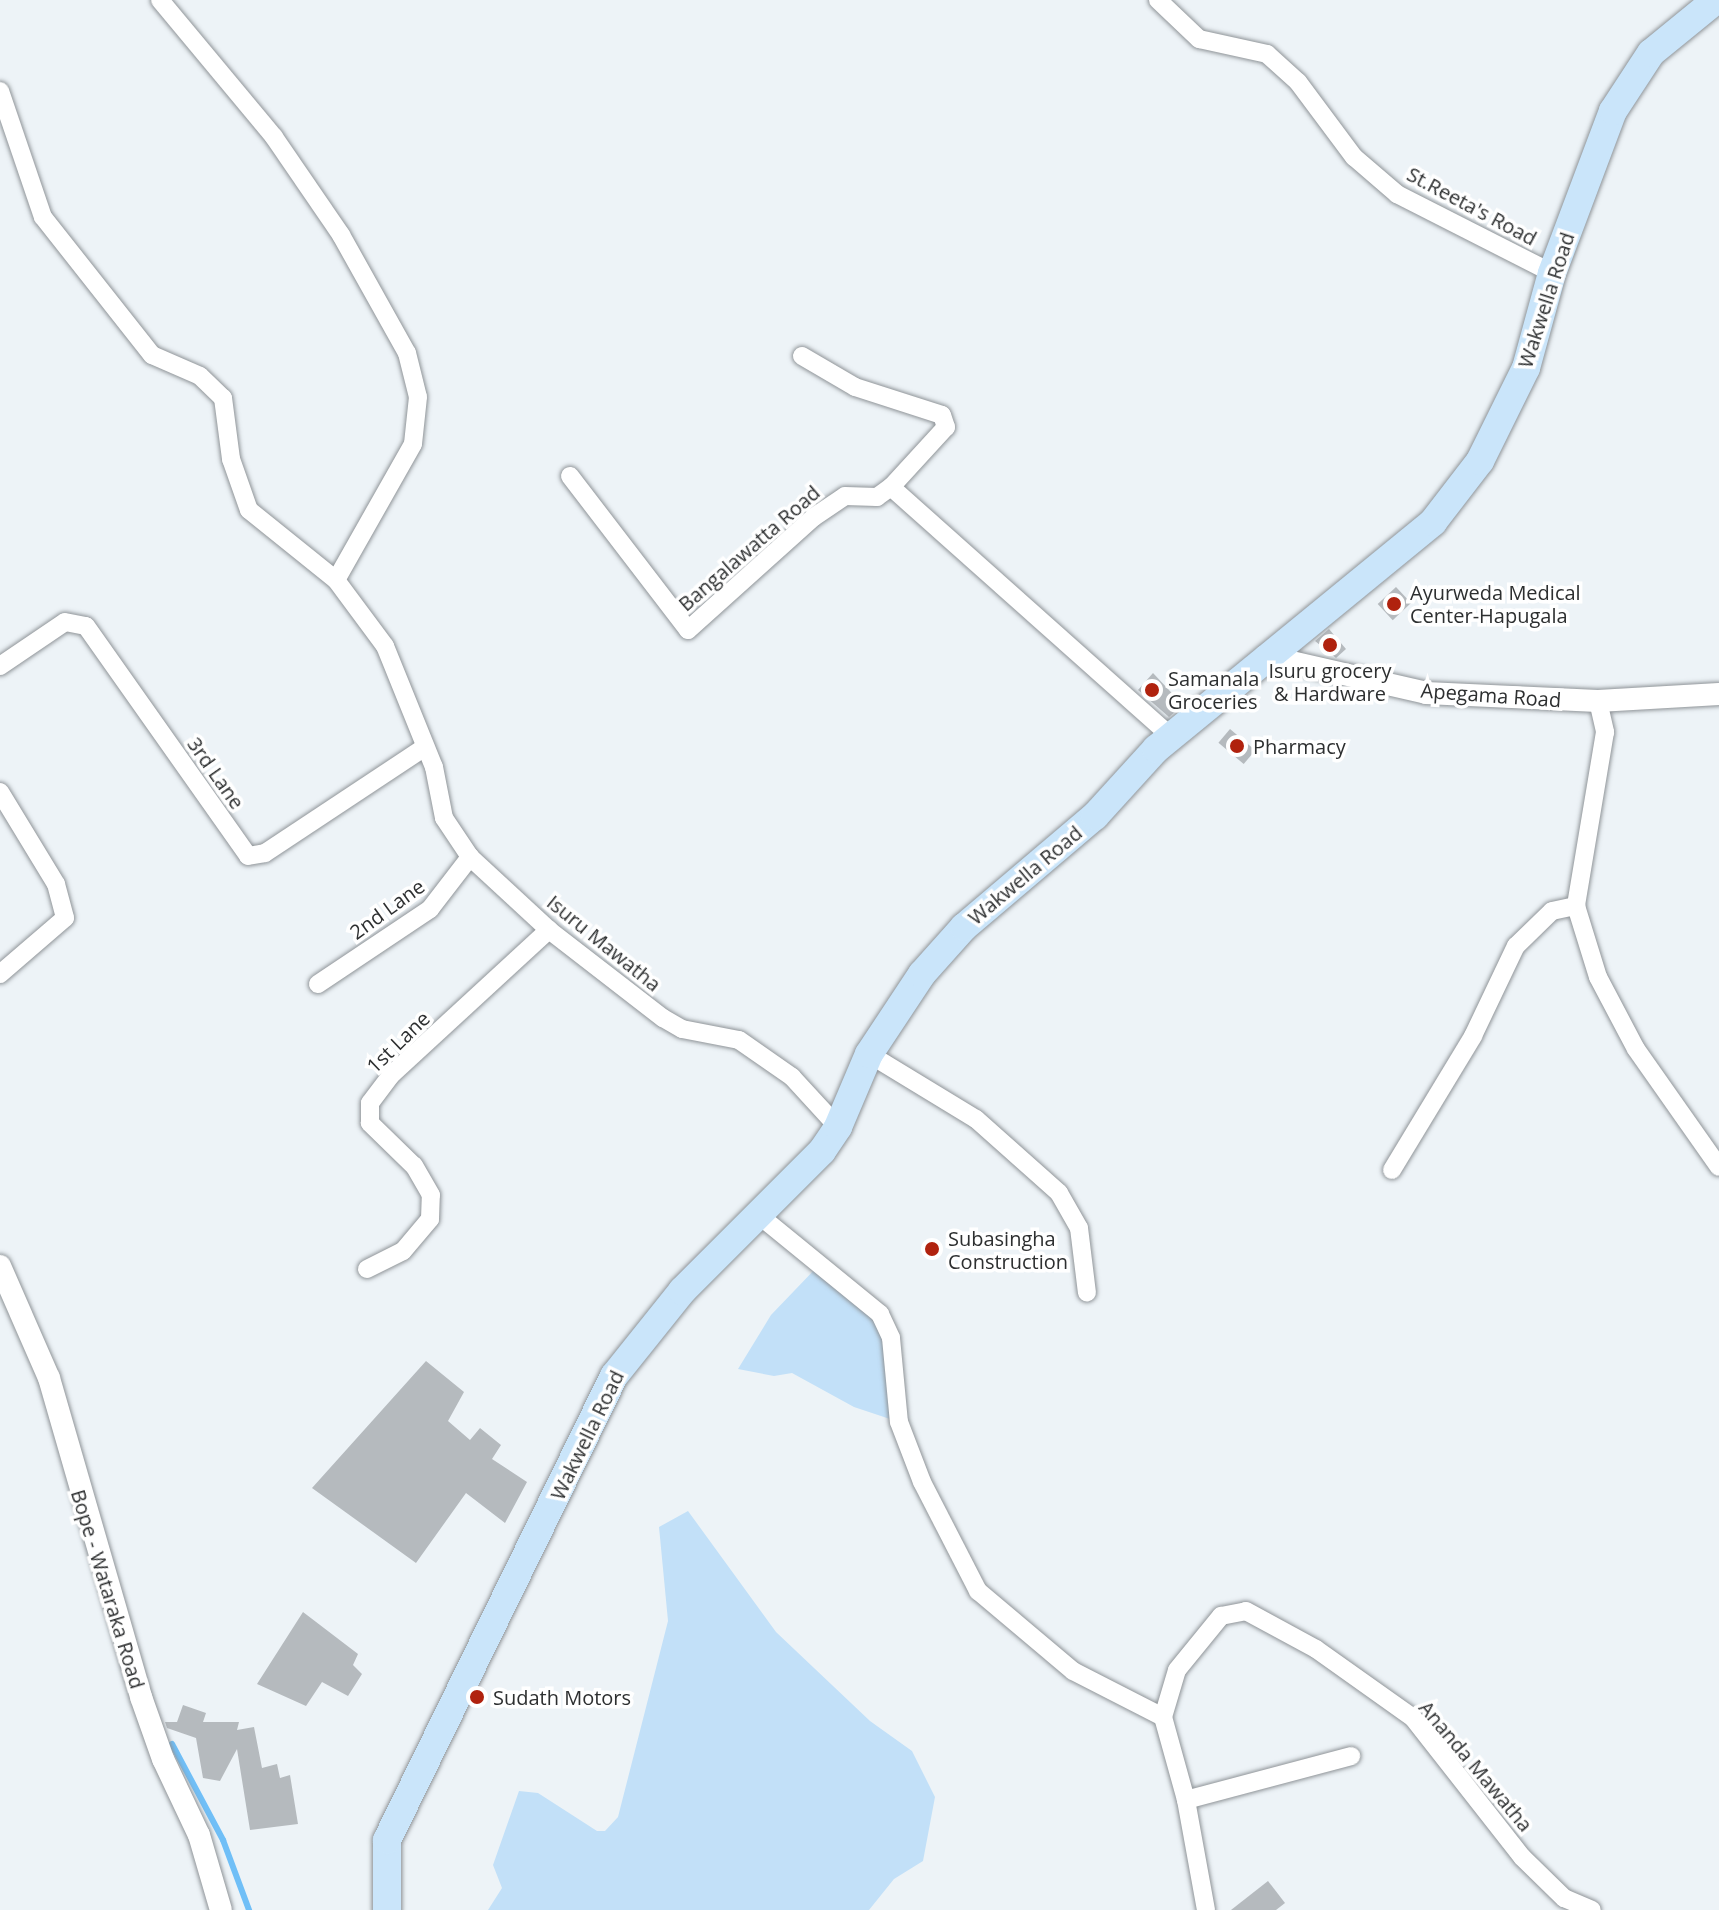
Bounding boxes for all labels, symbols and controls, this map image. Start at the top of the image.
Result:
street label: St.Reeta's Road [1403,162,1541,250]
street label: Wakwella Road [1513,229,1579,371]
street label: Bangalawatta Road [673,480,825,616]
place label: Ayurweda Medical Center-Hapugala [1410,580,1581,627]
marker: Ayurweda Medical Center-Hapugala [1385,595,1403,613]
marker: Isuru grocery & Hardware [1321,636,1339,654]
place label: Isuru grocery & Hardware [1268,658,1392,705]
place label: Samanala Groceries [1168,666,1259,713]
street label: Apegama Road [1420,678,1562,712]
marker: Samanala Groceries [1143,681,1161,699]
street label: 3rd Lane [183,732,249,814]
place label: Pharmacy [1253,734,1346,758]
marker: Pharmacy [1228,737,1246,755]
street label: Wakwella Road [963,821,1087,929]
street label: 2nd Lane [345,874,429,944]
street label: Isuru Mawatha [542,890,666,996]
street label: 1st Lane [361,1006,435,1078]
place label: Subasingha Construction [948,1226,1068,1273]
marker: Subasingha Construction [923,1240,941,1258]
street label: Wakwella Road [545,1366,629,1504]
street label: Bope - Wataraka Road [66,1487,150,1691]
place label: Sudath Motors [493,1685,631,1709]
marker: Sudath Motors [468,1688,486,1706]
street label: Ananda Mawatha [1414,1696,1538,1836]

